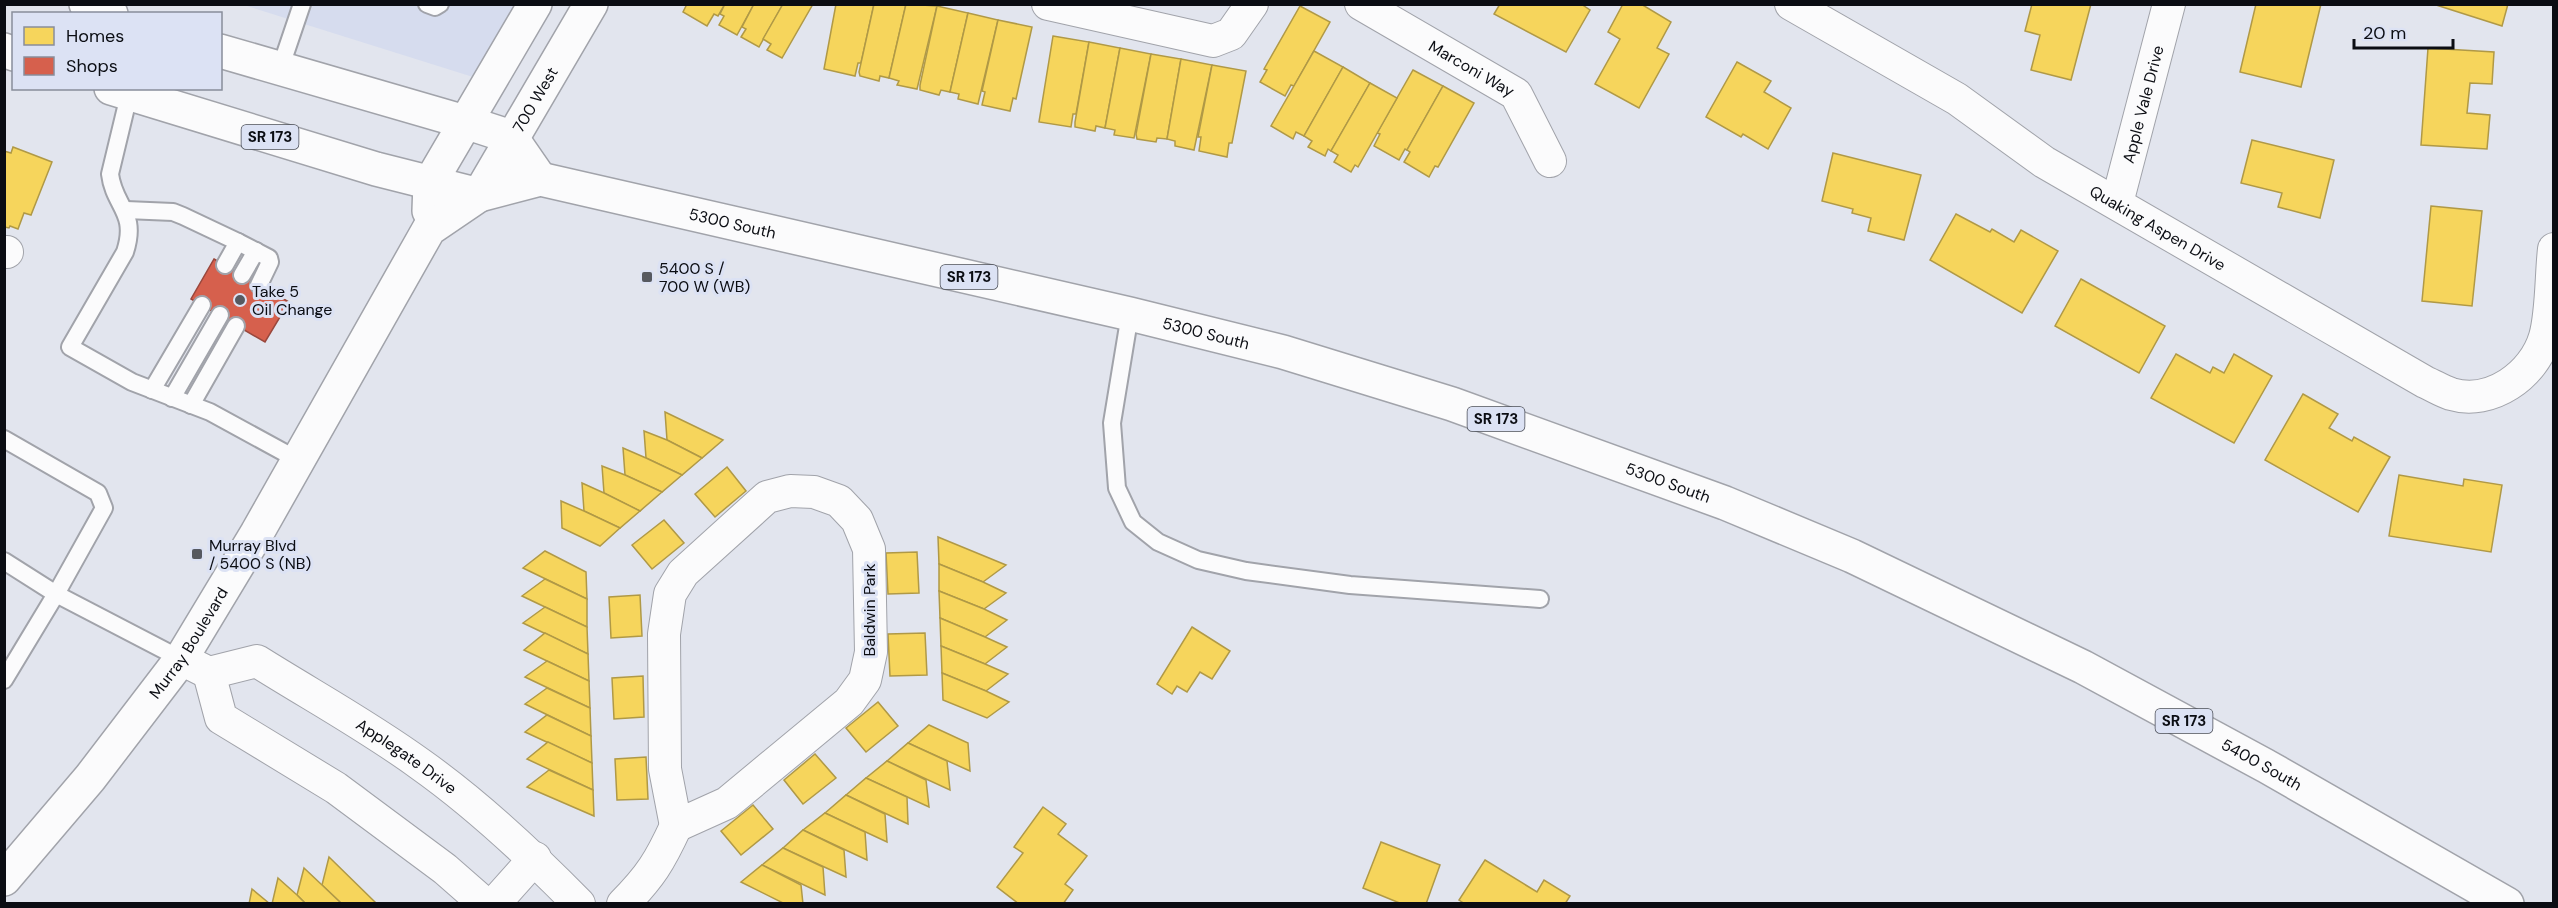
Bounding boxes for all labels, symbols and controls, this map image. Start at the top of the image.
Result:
legend [12,12,222,90]
scale bar [2354,12,2453,50]
text: 20 m [2363,21,2406,45]
text: Homes [66,24,124,48]
street label: Marconi Way [1425,36,1518,102]
street label: Apple Vale Drive [2118,43,2169,166]
text: Shops [66,54,118,78]
street label: 700 West [508,63,563,136]
road number: SR 173 [242,125,298,149]
street label: Quaking Aspen Drive [2086,181,2229,276]
street label: 5300 South [687,203,778,244]
place label: 5400 S / 700 W (WB) [659,258,750,297]
road number: SR 173 [940,265,998,289]
marker: 5400 S / 700 W (WB) [640,270,654,284]
place label: Take 5 Oil Change [252,281,332,320]
marker: Take 5 Oil Change [233,293,247,307]
street label: 5300 South [1160,312,1252,354]
road number: SR 173 [1468,407,1524,431]
street label: 5300 South [1623,458,1713,508]
place label: Murray Blvd / 5400 S (NB) [209,535,311,574]
marker: Murray Blvd / 5400 S (NB) [190,547,204,561]
street label: Baldwin Park [859,563,880,657]
street label: Murray Boulevard [144,583,233,703]
road number: SR 173 [2156,709,2212,733]
street label: Applegate Drive [352,714,461,799]
street label: 5400 South [2218,734,2306,795]

